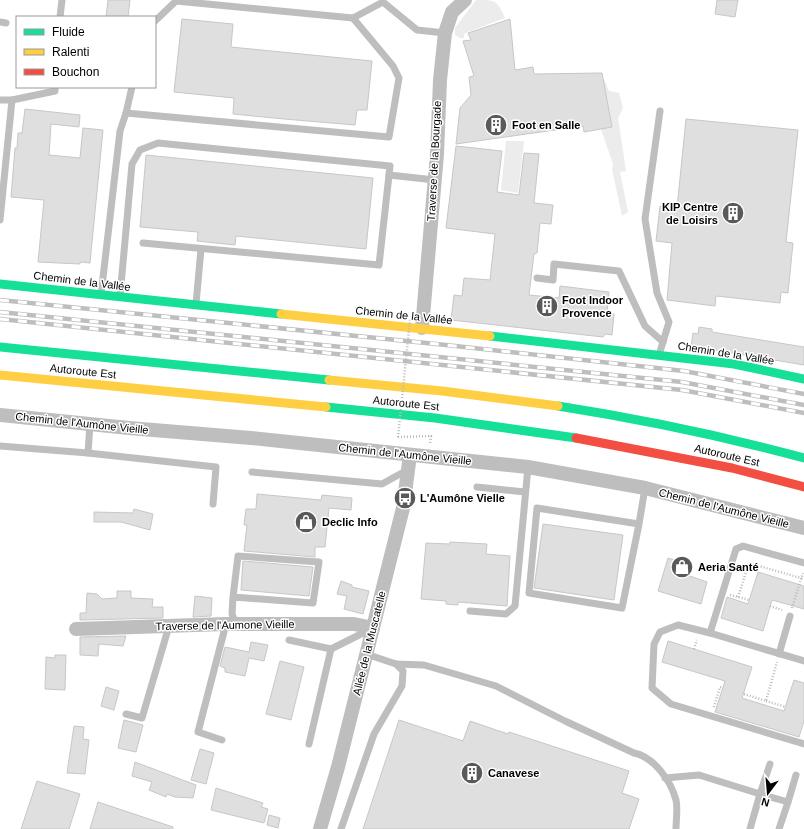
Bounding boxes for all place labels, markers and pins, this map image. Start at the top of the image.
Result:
building icon: Foot en Salle [483,112,509,138]
place label: Foot en Salle [512,119,580,131]
building icon: KIP Centre de Loisirs [720,200,746,226]
place label: KIP Centre de Loisirs [662,201,718,226]
building icon: Foot Indoor Provence [534,293,560,319]
place label: Foot Indoor Provence [562,294,624,319]
bus stop icon: L'Aumône Vielle [392,485,418,511]
place label: L'Aumône Vielle [420,492,505,504]
shop icon: Declic Info [293,509,319,535]
place label: Declic Info [322,516,378,528]
shop icon: Aeria Santé [669,554,695,580]
place label: Aeria Santé [698,561,759,573]
building icon: Canavese [459,760,485,786]
place label: Canavese [488,767,539,779]

